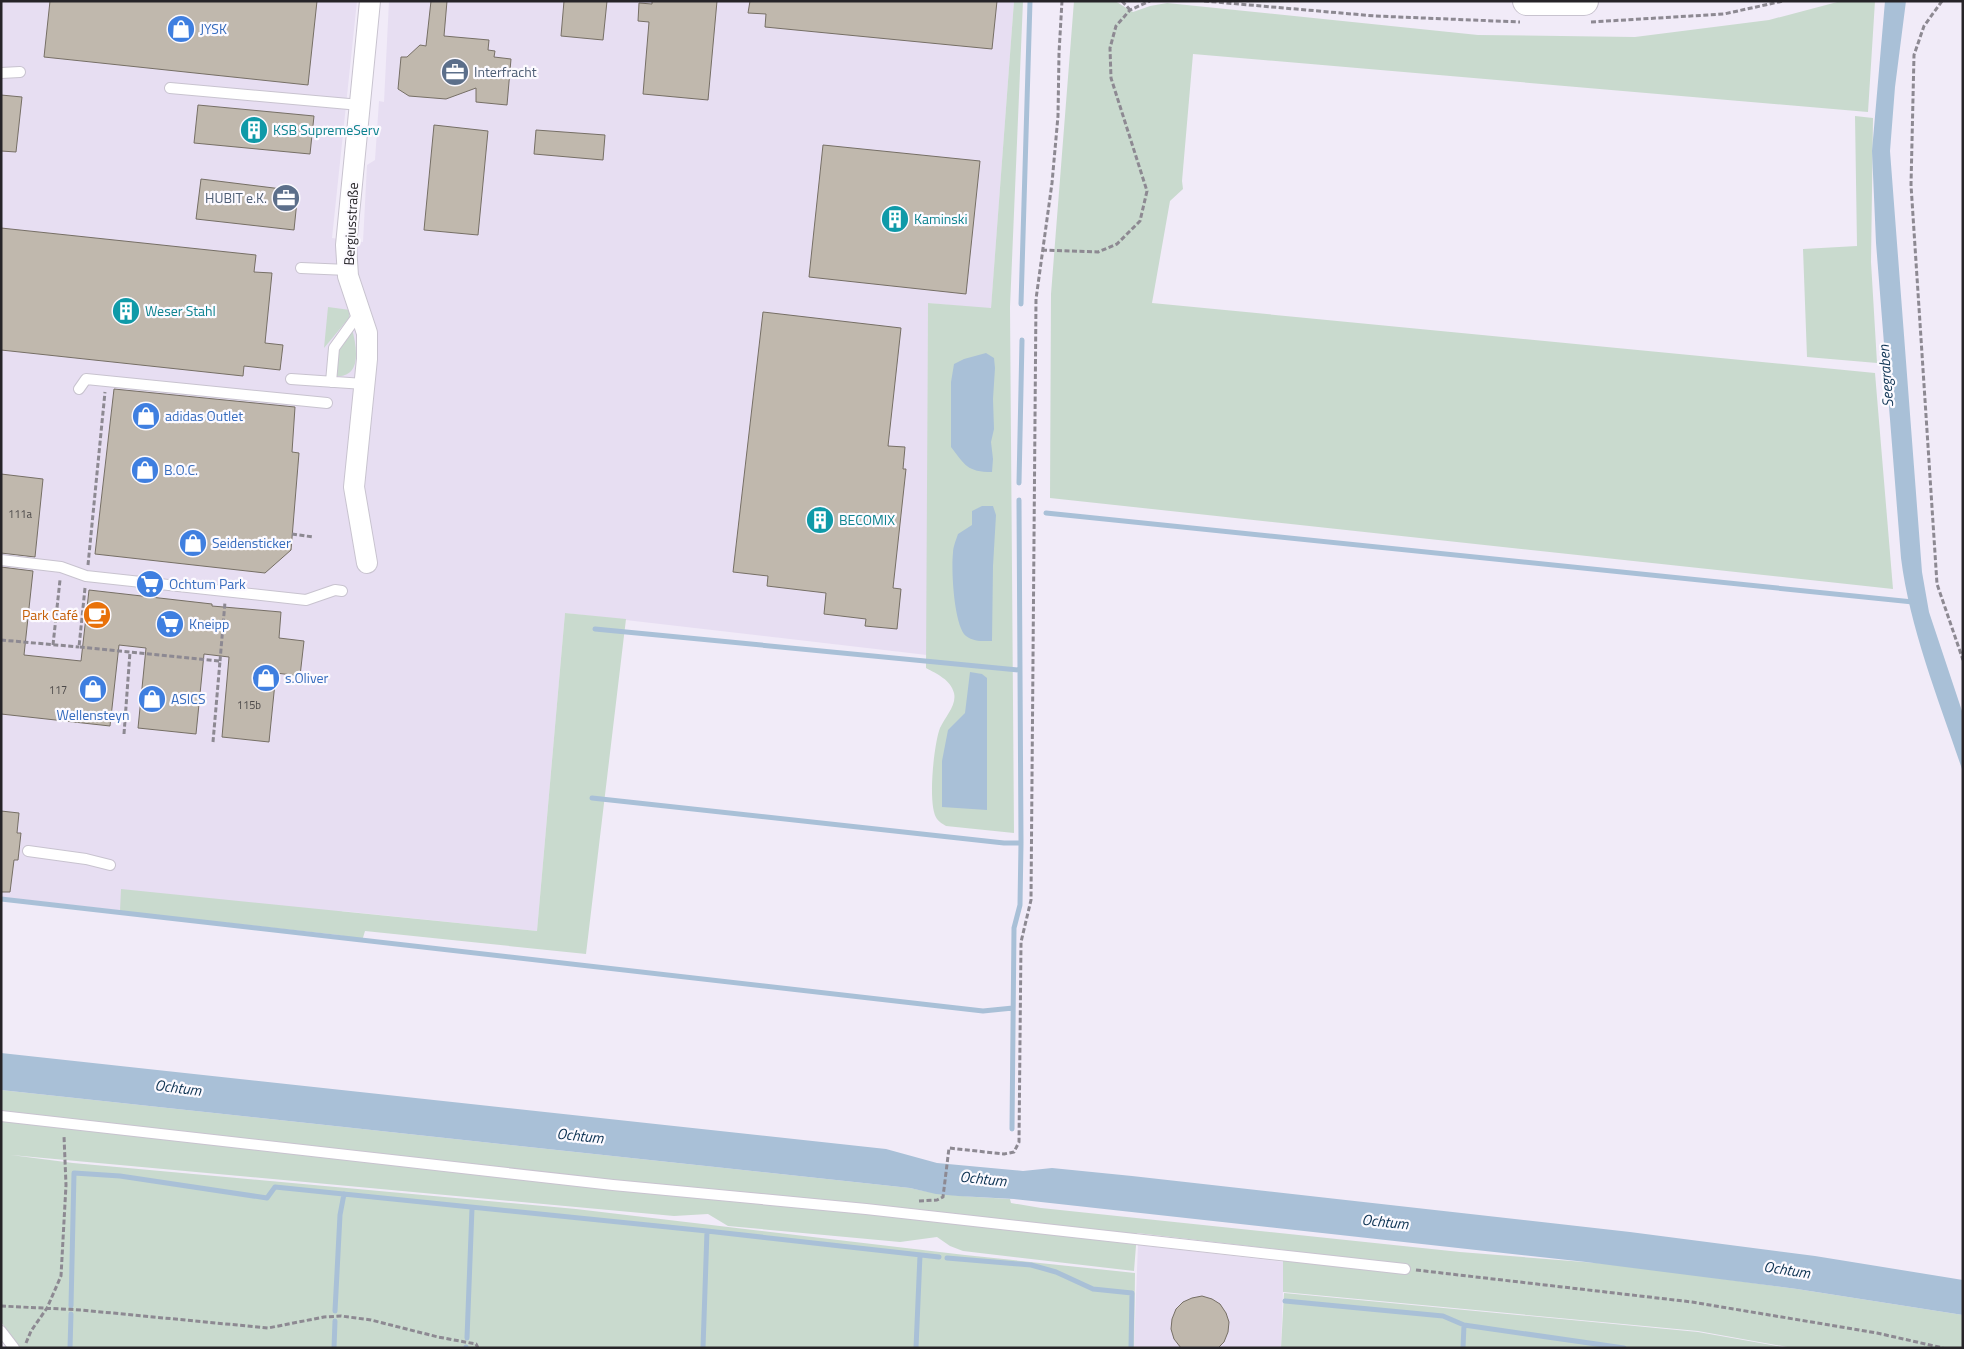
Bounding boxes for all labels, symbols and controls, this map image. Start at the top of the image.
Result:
shop icon: JYSK [166,14,196,44]
place label: JYSK [200,18,227,39]
office icon: Interfracht [440,57,470,87]
place label: Interfracht [474,61,537,82]
building icon: KSB SupremeServ [239,115,269,145]
place label: KSB SupremeServ [273,119,380,140]
street label: Bergiusstraße [338,182,363,266]
office icon: HUBIT e.K. [271,183,301,213]
place label: HUBIT e.K. [205,187,267,208]
building icon: Kaminski [880,204,910,234]
place label: Kaminski [914,208,968,229]
building icon: Weser Stahl [111,296,141,326]
place label: Weser Stahl [145,300,216,321]
water label: Seegraben [1872,344,1899,408]
shop icon: adidas Outlet [131,401,161,431]
place label: adidas Outlet [165,405,243,426]
shop icon: B.O.C. [130,455,160,485]
place label: B.O.C. [164,459,198,480]
building icon: BECOMIX [805,505,835,535]
house number: 111a [8,506,32,522]
place label: BECOMIX [839,509,895,530]
shop icon: Seidensticker [178,528,208,558]
place label: Seidensticker [212,532,291,553]
supermarket icon: Ochtum Park [135,569,165,599]
place label: Ochtum Park [169,573,246,594]
cafe icon: Park Café [82,600,112,630]
place label: Park Café [22,604,78,625]
supermarket icon: Kneipp [155,609,185,639]
place label: Kneipp [189,613,229,634]
shop icon: s.Oliver [251,663,281,693]
place label: s.Oliver [285,667,329,688]
shop icon: Wellensteyn [78,674,108,704]
house number: 117 [49,682,67,698]
shop icon: ASICS [137,684,167,714]
place label: ASICS [171,688,205,709]
house number: 115b [237,697,261,713]
place label: Wellensteyn [57,704,129,725]
water label: Ochtum [153,1073,203,1102]
water label: Ochtum [556,1122,605,1149]
water label: Ochtum [959,1165,1008,1192]
water label: Ochtum [1361,1208,1410,1235]
water label: Ochtum [1762,1254,1812,1285]

